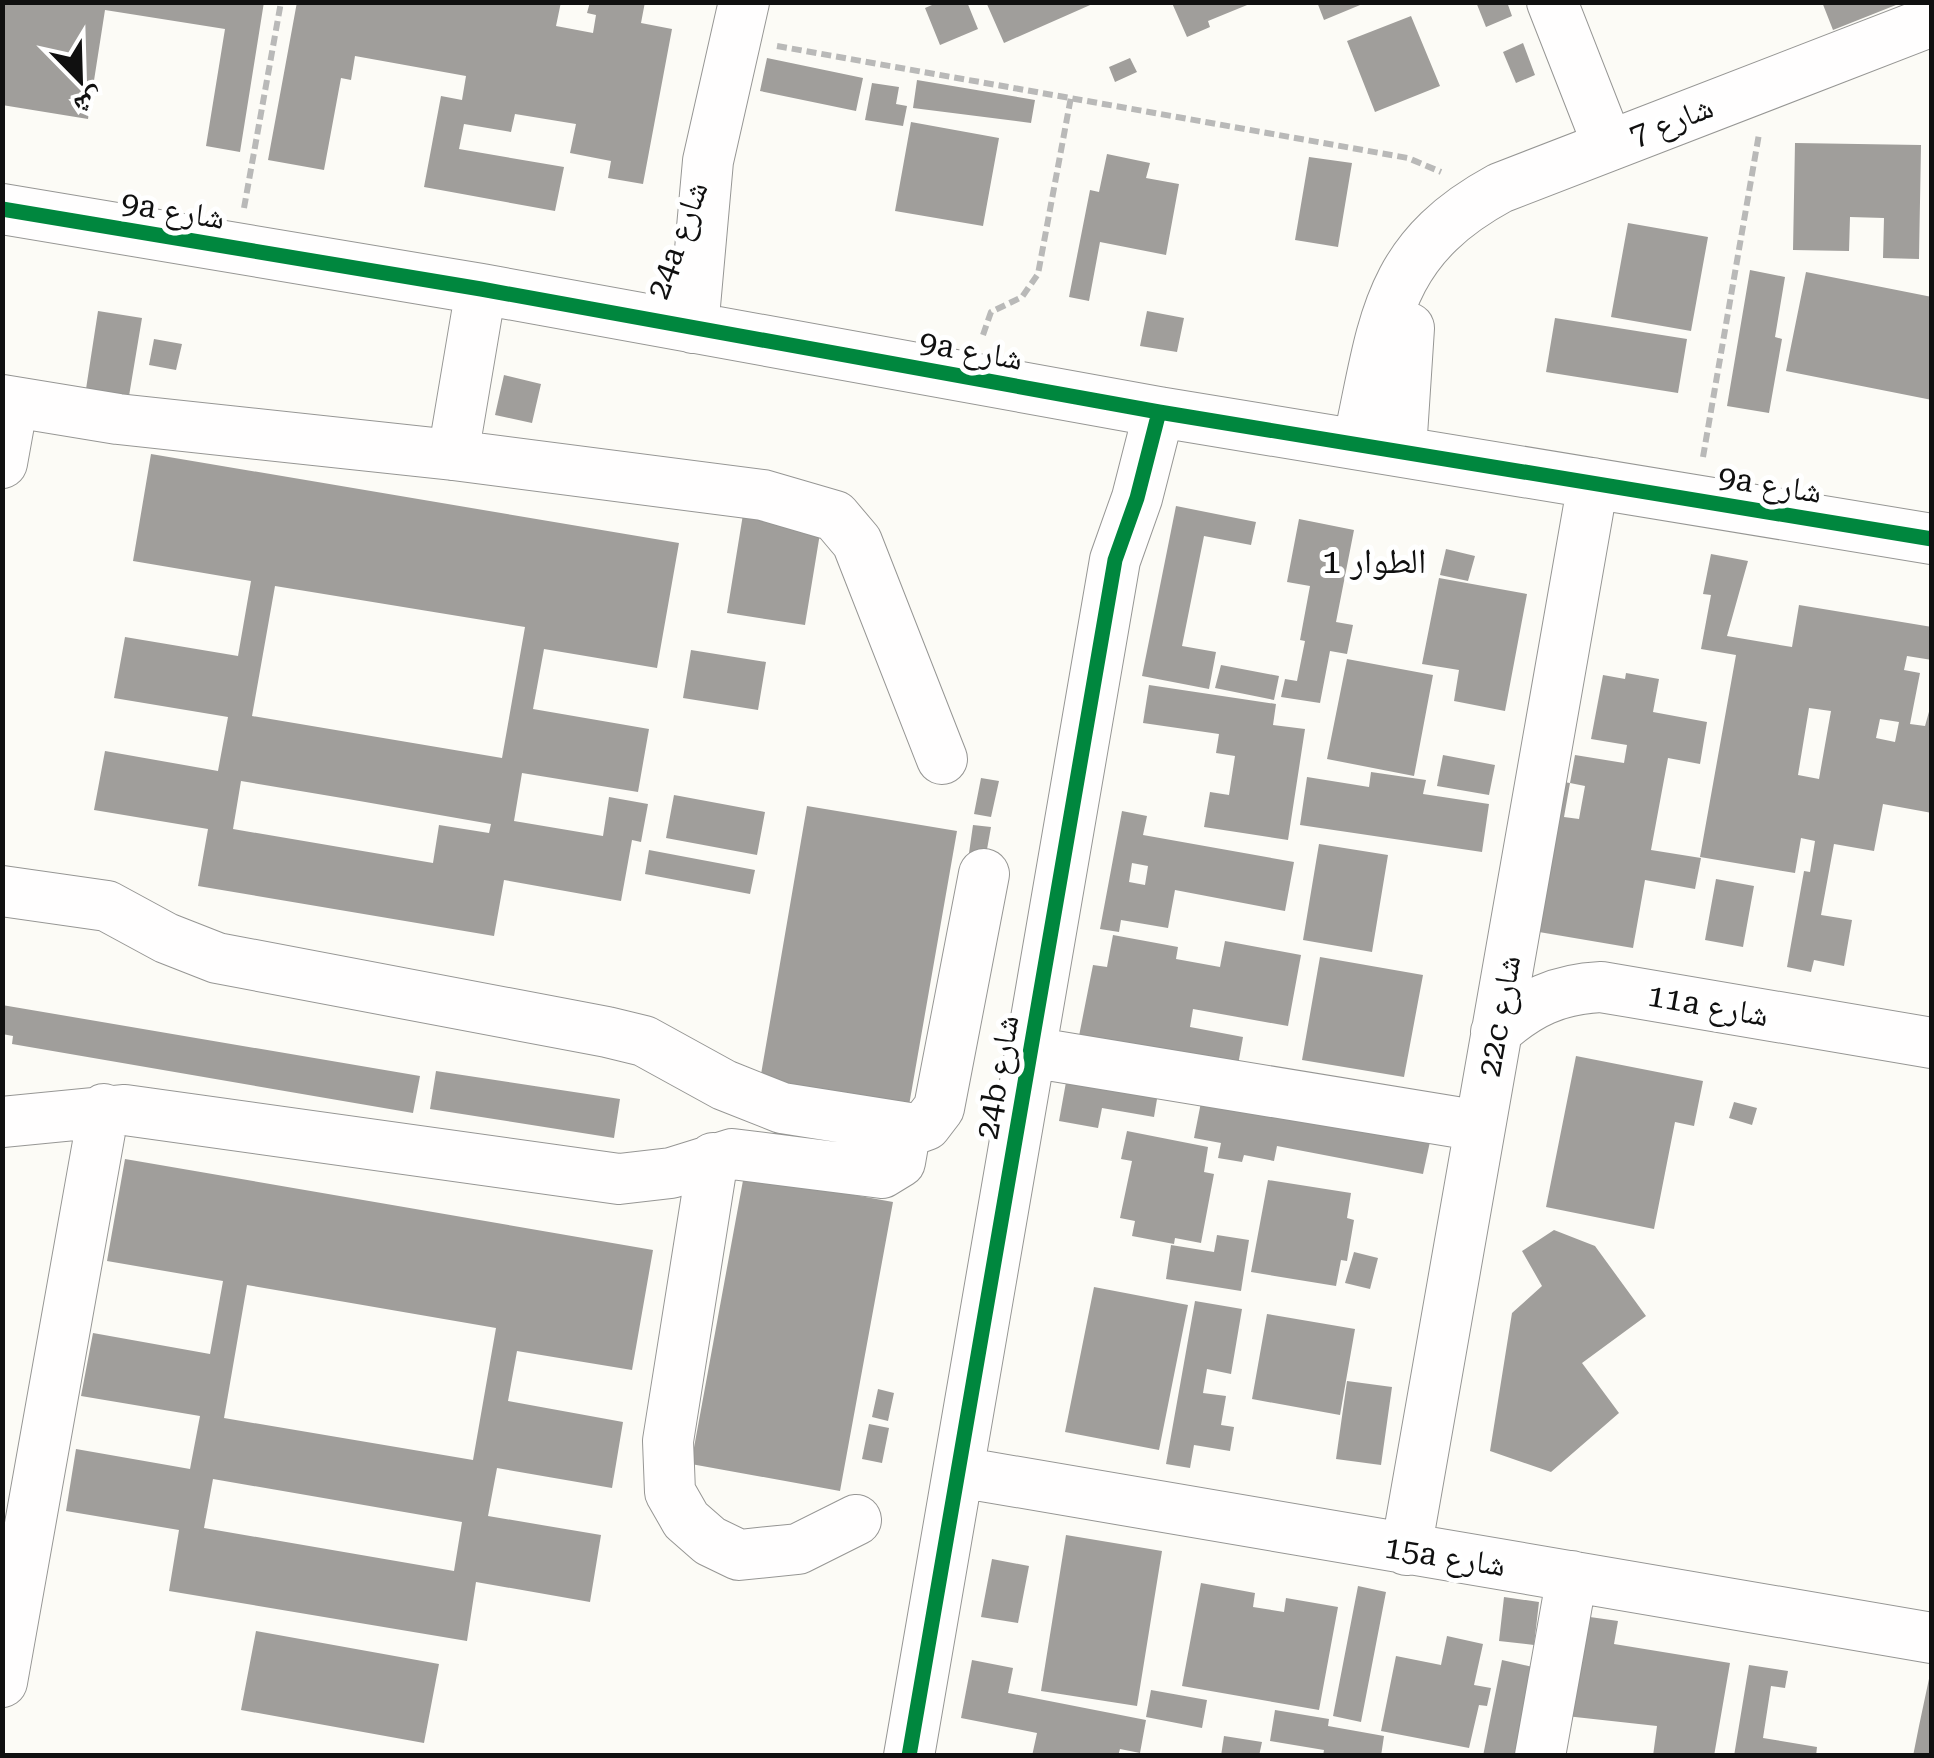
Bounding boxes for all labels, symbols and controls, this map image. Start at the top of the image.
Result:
north arrow [30,30,130,130]
text: ش [69,82,110,124]
street label: شارع 7 [1624,88,1719,155]
street label: 24a شارع [638,176,717,304]
street label: 9a شارع [118,183,227,238]
street label: 9a شارع [916,322,1026,379]
street label: 9a شارع [1715,457,1824,512]
district label: الطوار 1 [1322,541,1426,582]
street label: 22c شارع [1470,952,1529,1080]
street label: 11a شارع [1644,976,1771,1035]
street label: 24b شارع [967,1012,1028,1142]
street label: 15a شارع [1382,1528,1508,1585]

